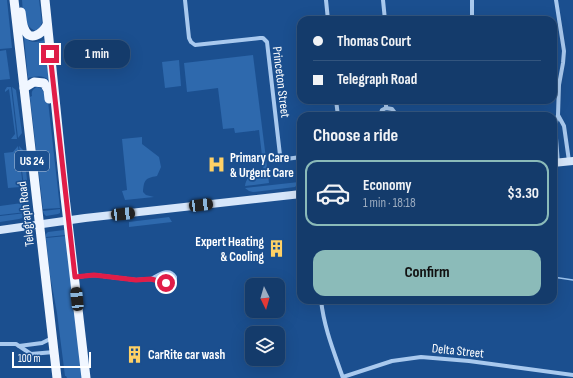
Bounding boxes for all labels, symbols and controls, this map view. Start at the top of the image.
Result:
text: Thomas Court [337,32,411,51]
callout: 1 min [64,40,130,68]
route end [41,45,59,63]
street label: Princeton Street [269,45,293,119]
text: 1 min [85,46,109,62]
text: Telegraph Road [337,70,417,89]
text: Choose a ride [313,125,398,146]
place label: Primary Care & Urgent Care [230,150,294,181]
road number: US 24 [15,151,49,171]
hospital icon: Primary Care & Urgent Care [207,154,227,174]
icon: car [315,175,351,211]
text: Economy [363,176,412,195]
street label: Telegraph Road [14,180,38,247]
text: $3.30 [507,184,539,203]
text: 1 min · 18:18 [363,195,416,211]
car [188,198,214,212]
car [110,207,136,221]
place label: Expert Heating & Cooling [195,234,265,265]
building icon: Expert Heating & Cooling [267,238,287,258]
button: Confirm [313,250,541,296]
route start [157,274,175,292]
north arrow [245,278,285,318]
map controls [245,278,285,366]
car [70,286,84,312]
button: layers [245,326,285,366]
street label: Delta Street [431,340,485,362]
building icon: CarRite car wash [125,344,145,364]
place label: CarRite car wash [148,347,225,363]
scale bar [12,350,91,369]
text: 100 m [18,352,40,365]

